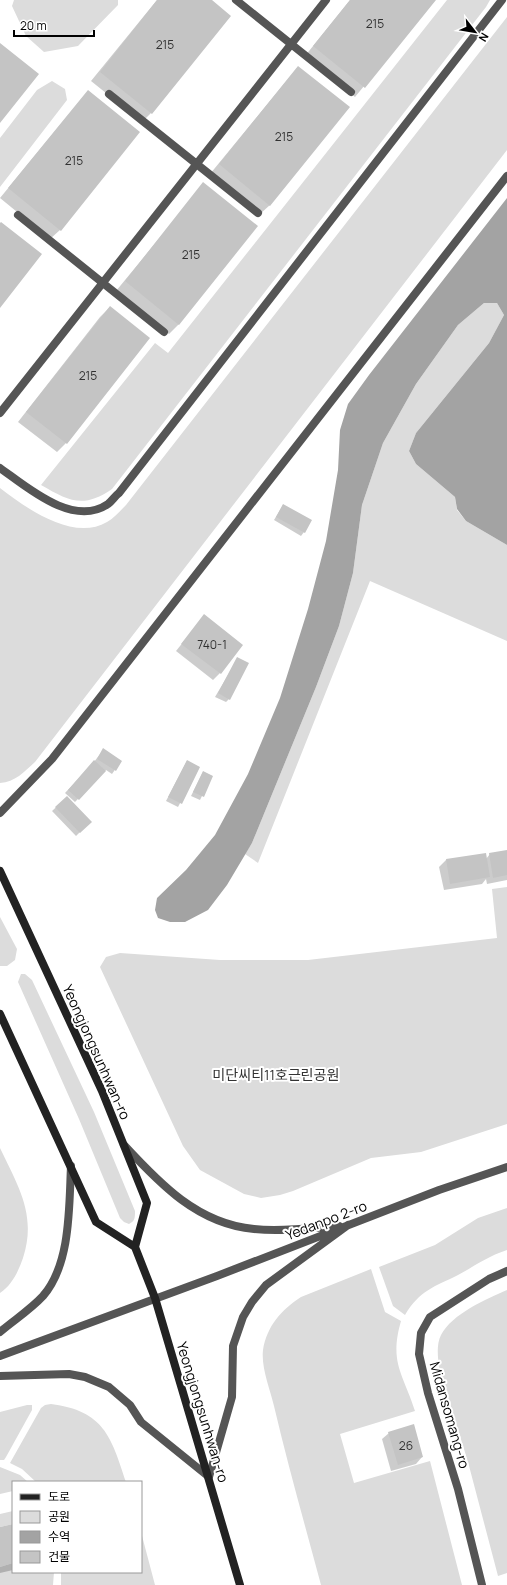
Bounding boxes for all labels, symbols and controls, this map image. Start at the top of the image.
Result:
scale bar [14,12,94,38]
north arrow [455,12,495,52]
house number: 215 [366,15,384,32]
text: 20 m [20,17,47,34]
text: N [475,30,492,45]
house number: 215 [156,36,174,53]
house number: 215 [275,128,293,145]
house number: 215 [65,152,83,169]
house number: 215 [182,246,200,263]
house number: 215 [79,367,97,384]
house number: 740-1 [197,636,227,653]
street label: Yeongjongsunhwan-ro [59,981,135,1123]
park label: 미단씨티11호근린공원 [213,1065,339,1084]
street label: Yedanpo 2-ro [283,1196,369,1244]
street label: Yeongjongsunhwan-ro [173,1339,233,1485]
street label: Midansomang-ro [426,1359,474,1471]
house number: 26 [399,1437,413,1454]
legend [12,1481,142,1573]
text: 도로 [48,1488,70,1505]
text: 공원 [48,1508,70,1525]
text: 수역 [48,1528,70,1545]
text: 건물 [48,1548,70,1565]

